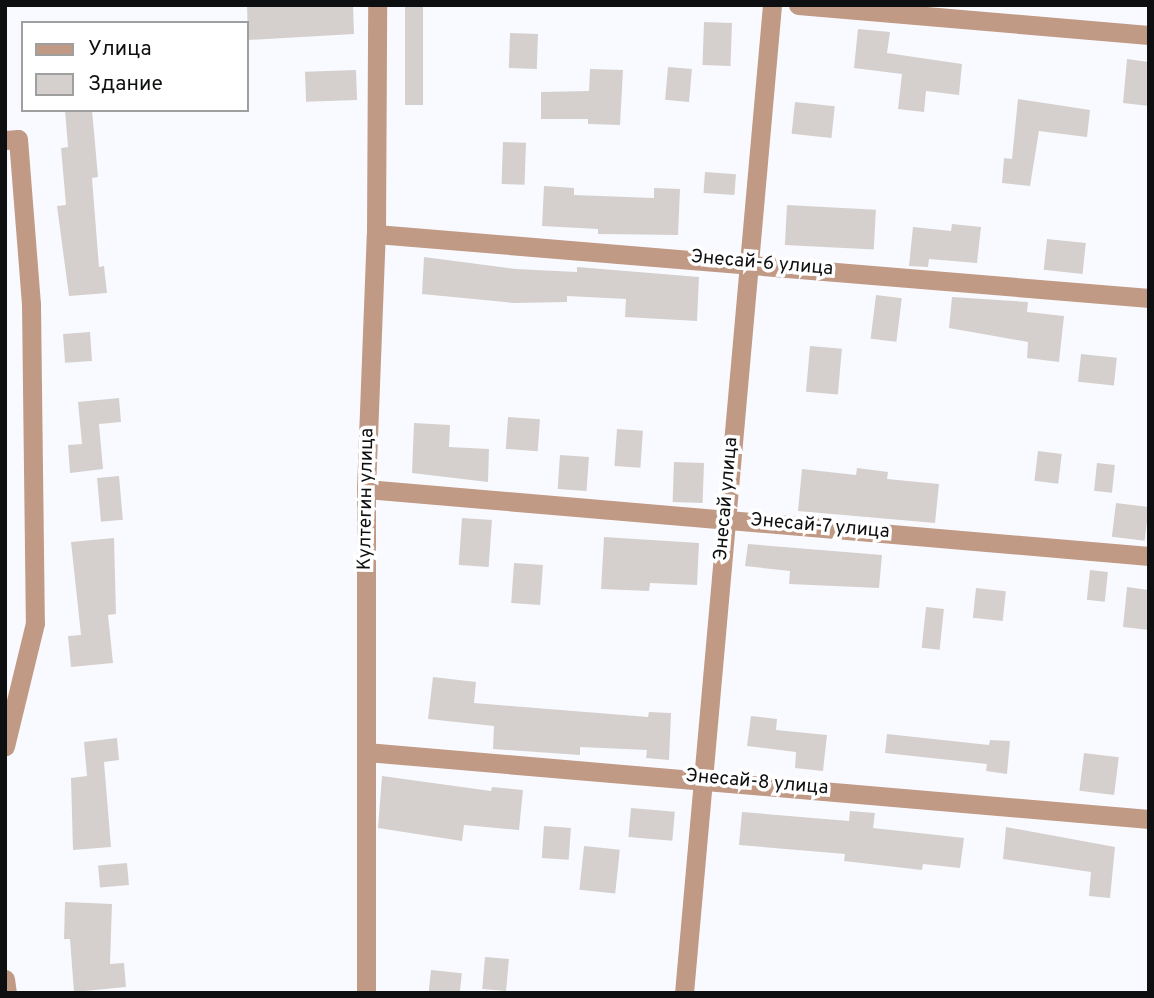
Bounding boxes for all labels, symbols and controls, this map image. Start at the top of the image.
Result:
legend [21,21,248,112]
text: Улица [88,36,152,63]
text: Здание [88,71,163,98]
street label: Энесай-6 улица [690,246,834,282]
street label: Култегин улица [354,428,380,570]
street label: Энесай улица [710,436,744,562]
street label: Энесай-7 улица [749,510,891,544]
street label: Энесай-8 улица [685,765,829,801]

